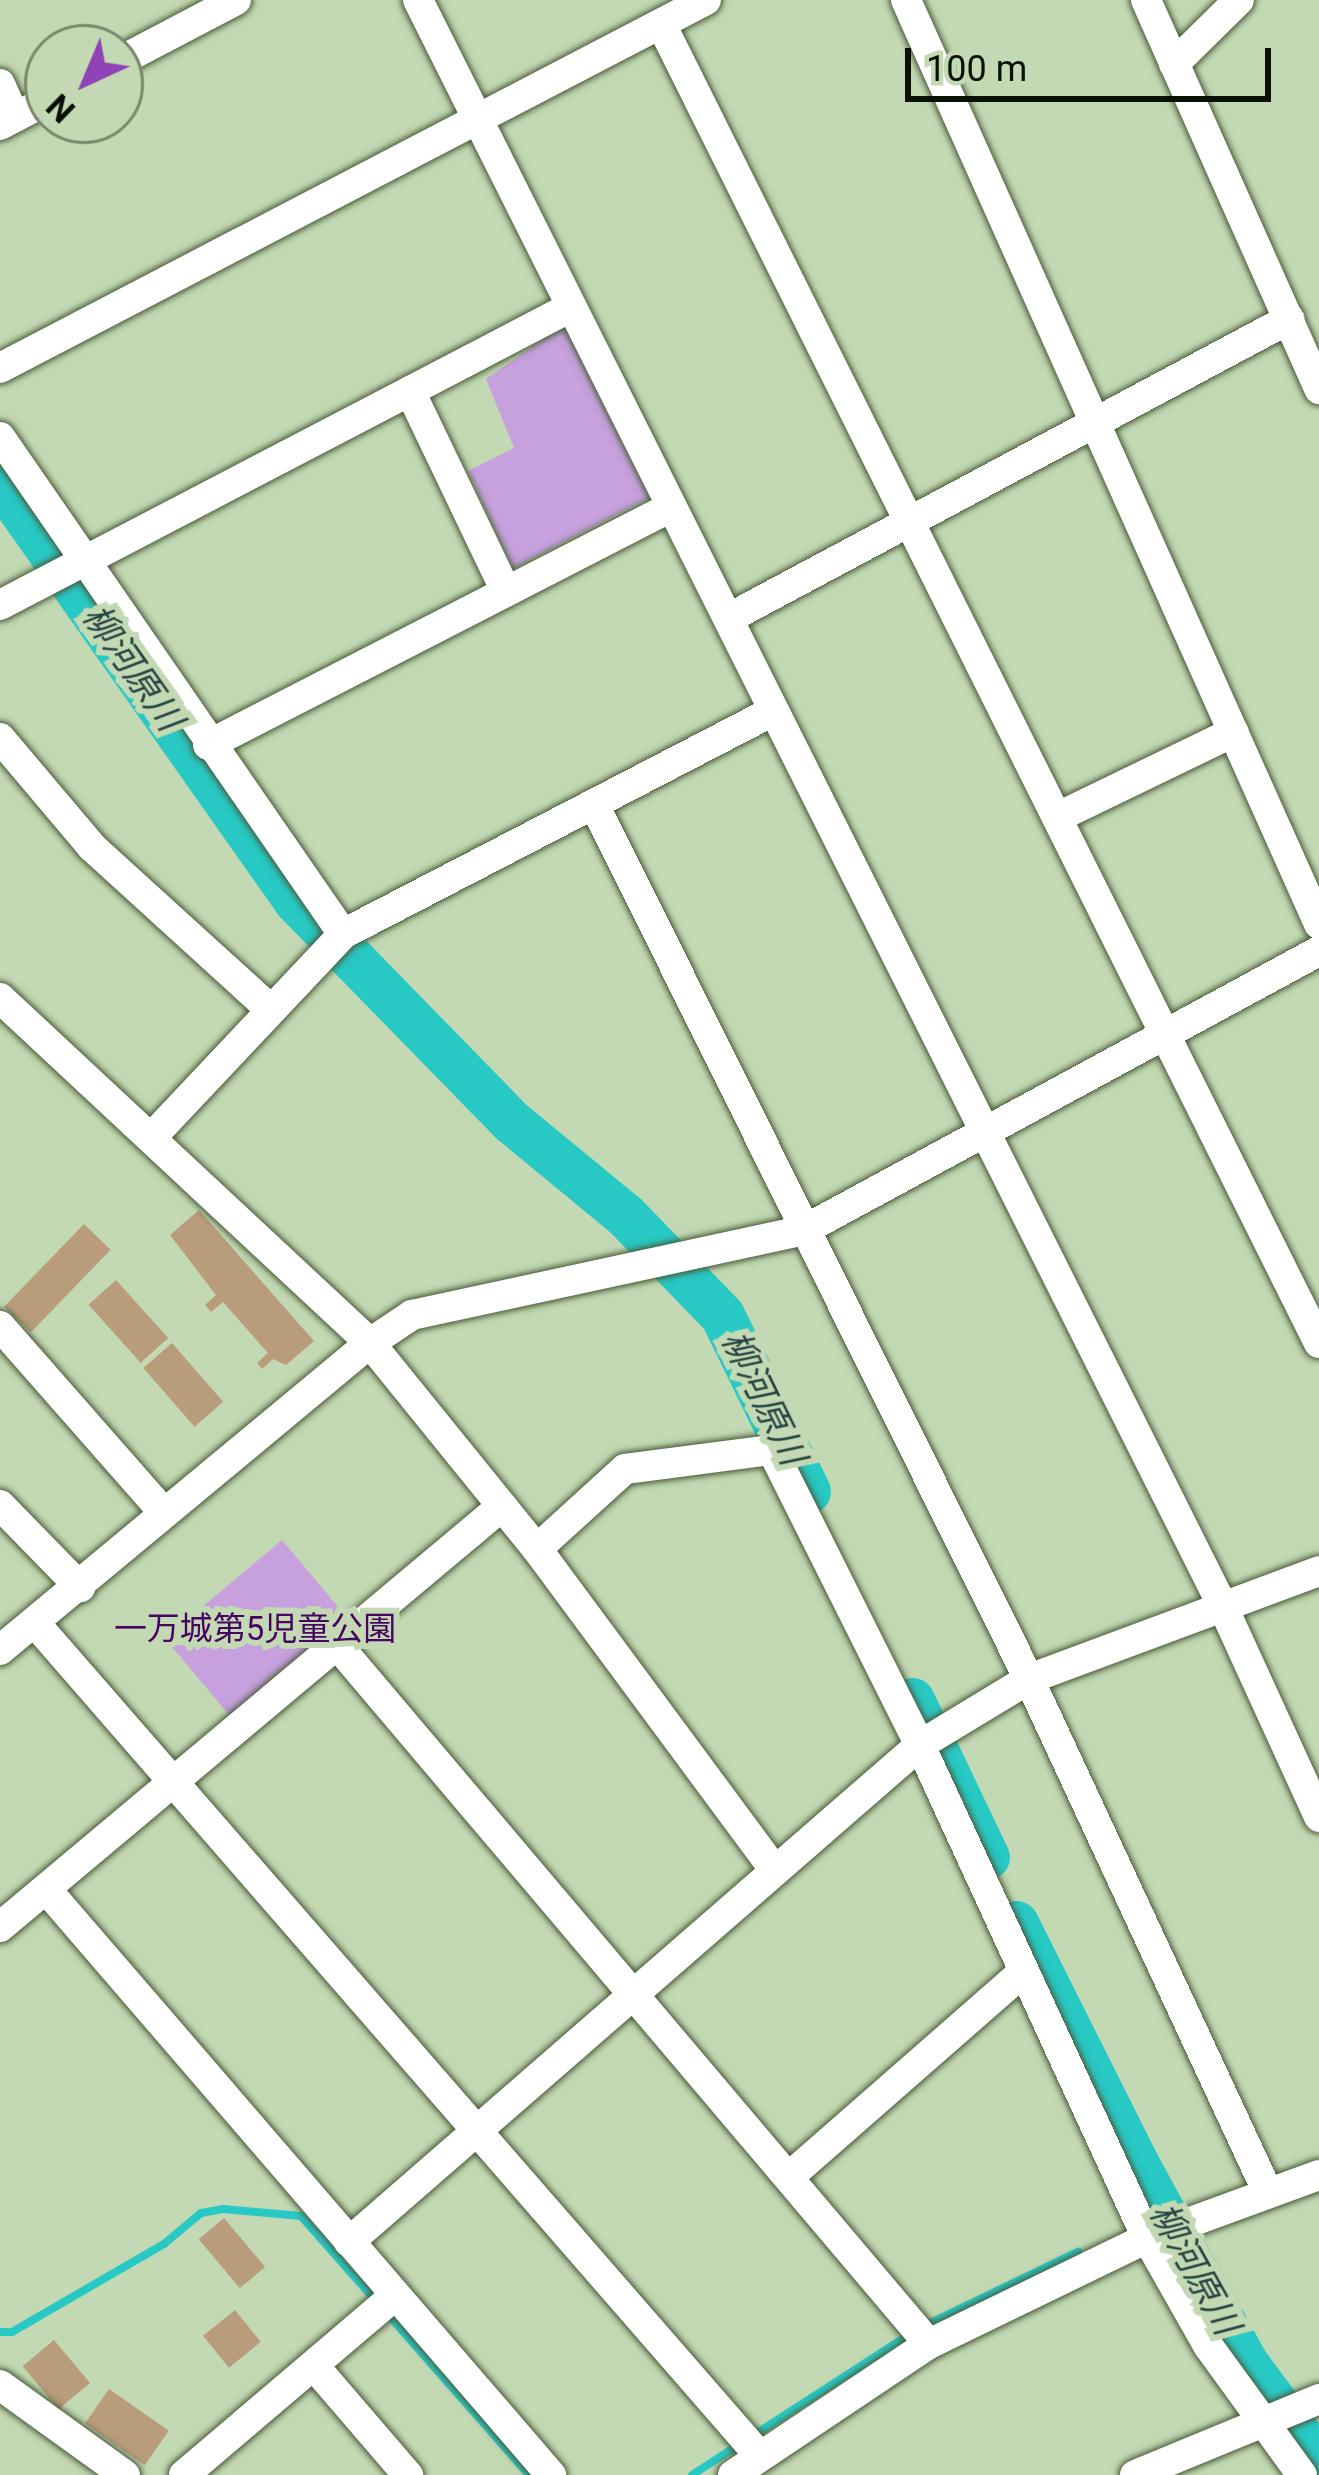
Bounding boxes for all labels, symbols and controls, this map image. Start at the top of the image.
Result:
north arrow [24,24,144,144]
scale bar [911,24,1277,98]
text: 100 m [926,48,1027,90]
text: N [39,86,83,130]
water label: 柳河原川 [73,597,191,739]
water label: 柳河原川 [712,1324,814,1472]
park label: 一万城第5児童公園 [114,1609,396,1649]
water label: 柳河原川 [1140,2196,1248,2342]

